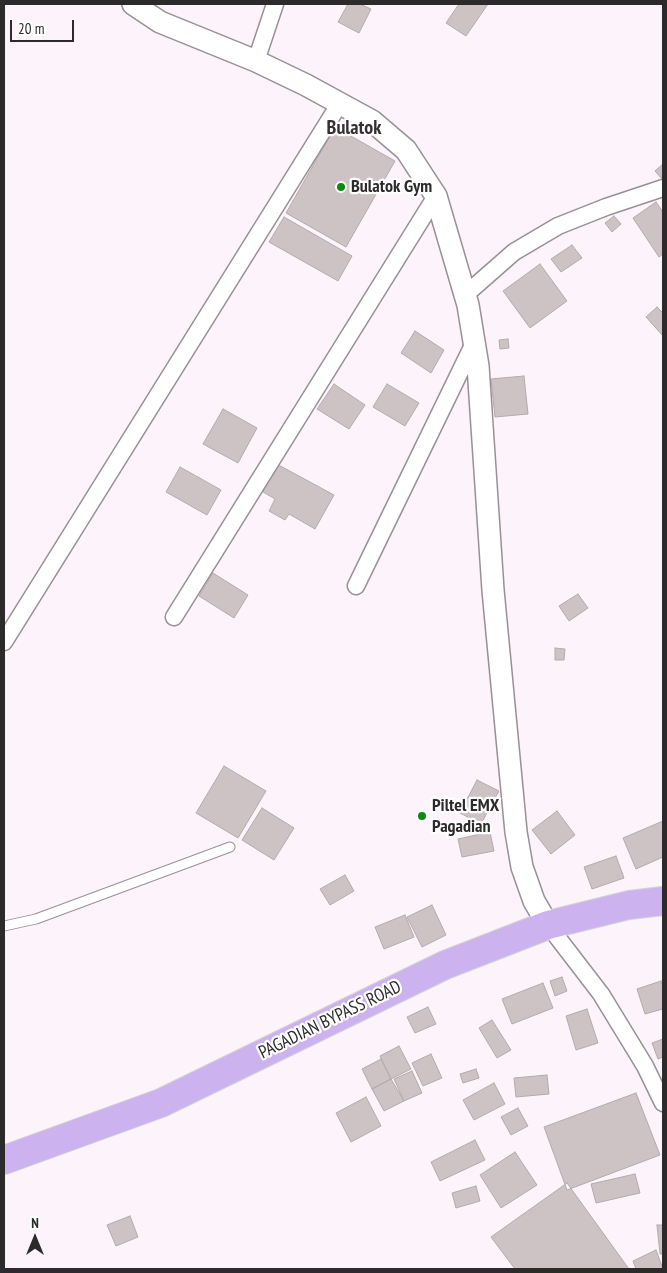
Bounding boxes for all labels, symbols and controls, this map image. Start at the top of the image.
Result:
scale bar [12,10,76,42]
text: 20 m [18,19,44,38]
district label: Bulatok [327,116,381,140]
place label: Bulatok Gym [351,176,432,198]
marker: Bulatok Gym [335,181,347,193]
place label: Piltel EMX Pagadian [432,795,499,838]
marker: Piltel EMX Pagadian [416,810,428,822]
street label: PAGADIAN BYPASS ROAD [255,976,405,1064]
north arrow [10,1213,60,1263]
text: N [31,1214,39,1232]

